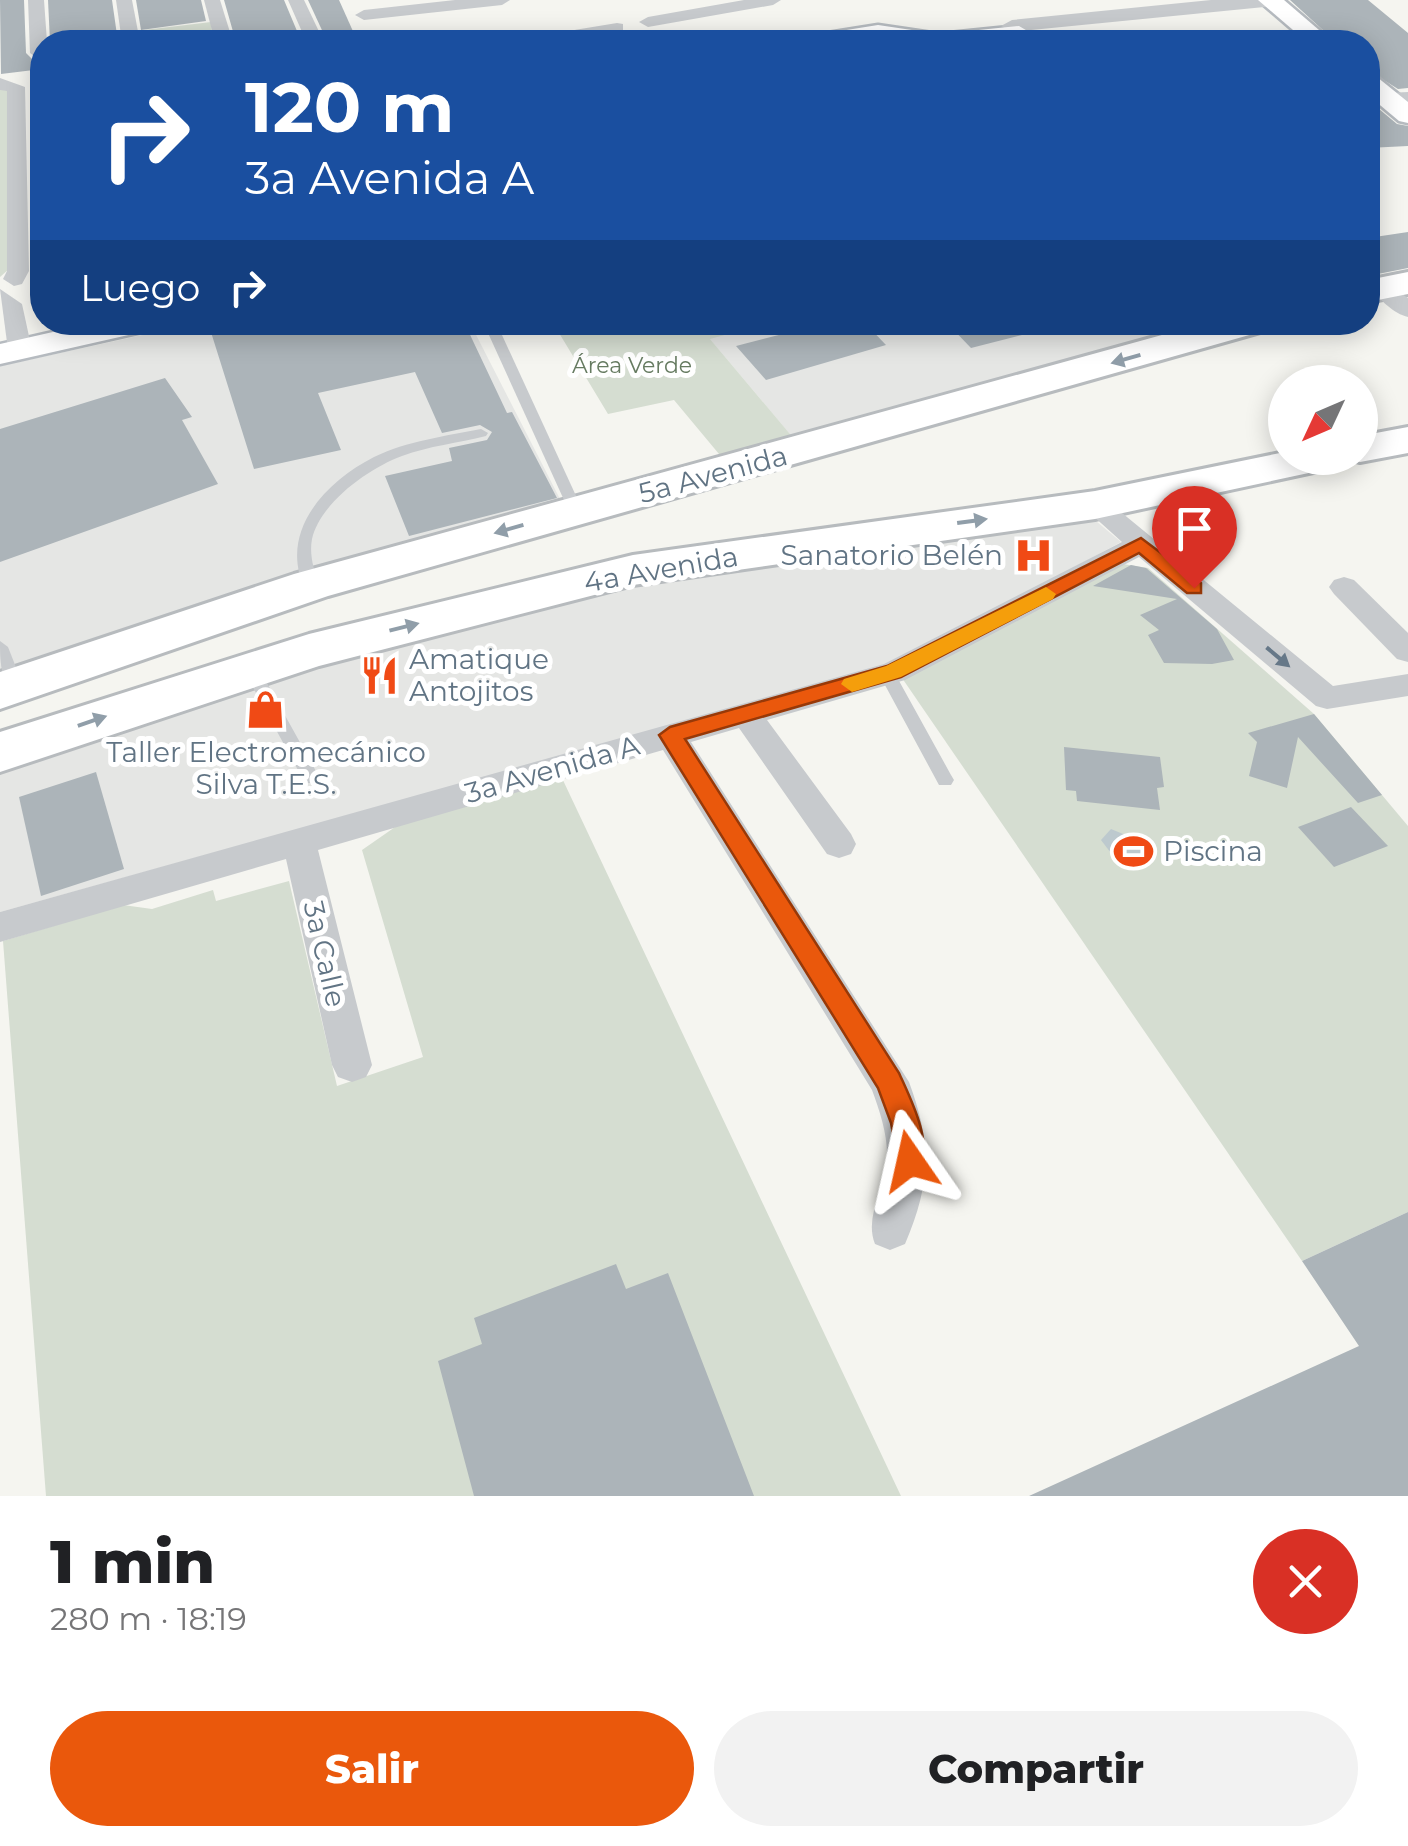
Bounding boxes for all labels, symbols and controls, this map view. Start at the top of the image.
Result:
text: 120 m [245,64,455,150]
icon: right [80,70,210,200]
text: 3a Avenida A [245,150,534,205]
icon: right [220,260,275,315]
text: Luego [80,264,200,311]
park label: Área Verde [572,352,692,379]
one-way arrow [1110,352,1141,367]
north arrow [1268,365,1378,475]
map controls [1268,365,1378,475]
street label: 5a Avenida [635,438,791,510]
pin [1152,486,1237,589]
icon: arrive [1167,501,1222,556]
one-way arrow [956,513,988,529]
one-way arrow [494,522,525,538]
hospital icon: Sanatorio Belén [1012,534,1054,576]
place label: Sanatorio Belén [781,538,1003,572]
street label: 4a Avenida [581,539,741,599]
one-way arrow [389,619,420,635]
place label: Amatique Antojitos [409,642,549,708]
one-way arrow [1265,646,1290,667]
restaurant icon: Amatique Antojitos [358,654,400,696]
shop icon: Taller Electromecánico Silva T.E.S. [245,689,287,731]
one-way arrow [78,712,108,727]
street label: 3a Avenida A [461,728,644,810]
place label: Taller Electromecánico Silva T.E.S. [106,735,426,801]
sports icon: Piscina [1112,830,1154,872]
place label: Piscina [1163,834,1263,868]
street label: 3a Calle [296,898,354,1010]
position arrow [858,1109,962,1213]
text: 1 min [50,1525,215,1598]
button: close [1253,1529,1358,1634]
text: 280 m · 18:19 [50,1599,247,1638]
button: Salir [50,1711,694,1826]
button: Compartir [714,1711,1358,1826]

